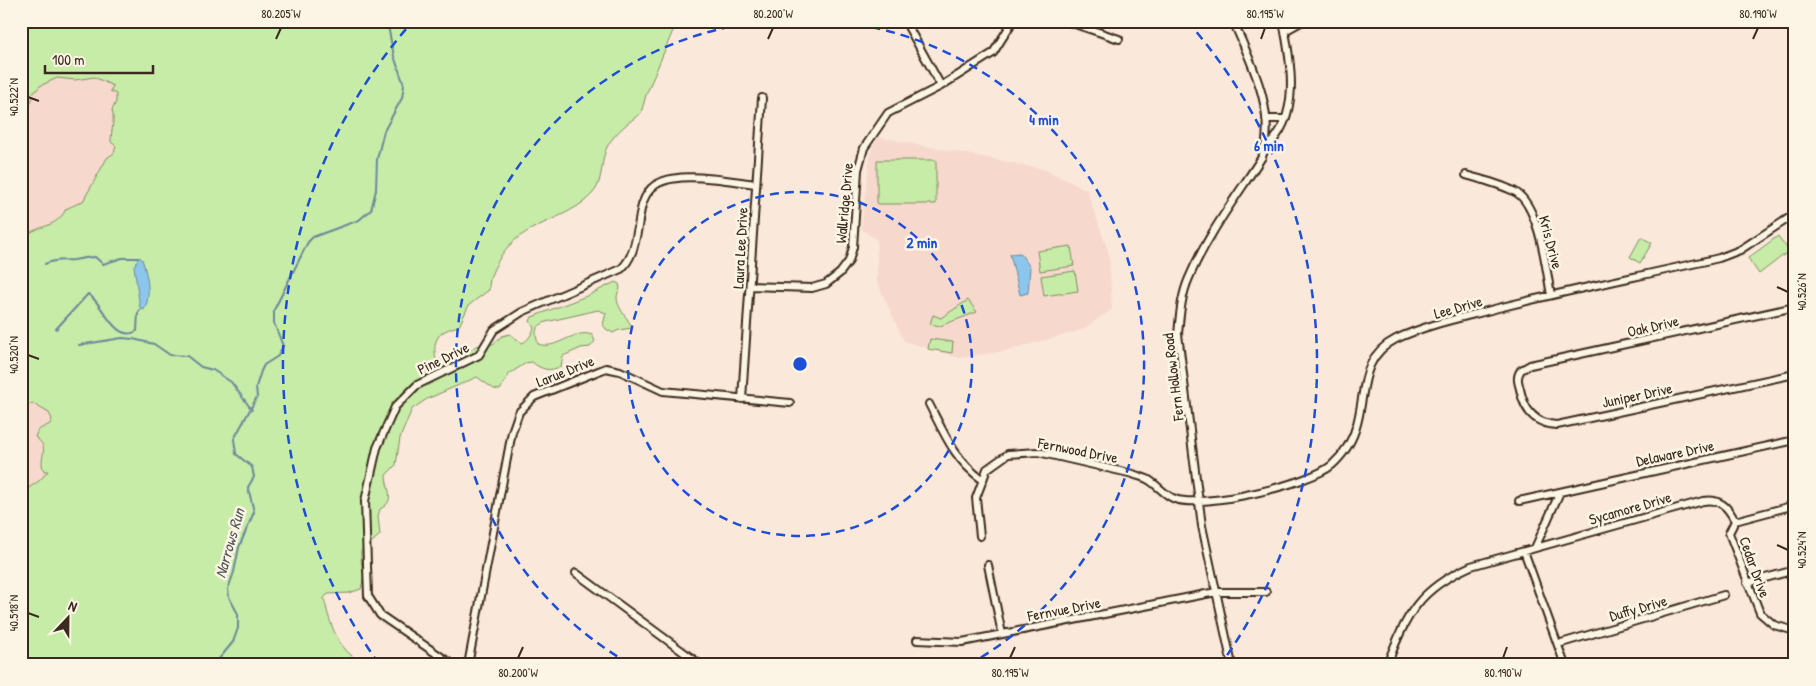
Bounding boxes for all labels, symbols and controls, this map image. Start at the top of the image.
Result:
text: 80.205°W [261,5,301,22]
text: 80.200°W [753,5,793,22]
text: 80.195°W [1246,5,1284,22]
text: 80.190°W [1739,5,1777,22]
scale bar [45,42,152,74]
text: 100 m [52,49,85,70]
text: 40.522°N [5,78,22,116]
text: 4 min [1029,109,1059,130]
text: 6 min [1254,135,1284,156]
street label: Wallridge Drive [830,162,858,244]
street label: Laura Lee Drive [727,207,753,289]
street label: Kris Drive [1534,213,1568,271]
text: 2 min [907,232,938,253]
text: 40.526°N [1793,273,1810,311]
street label: Lee Drive [1431,290,1485,324]
street label: Oak Drive [1625,310,1681,342]
street label: Fern Hollow Road [1157,332,1189,423]
text: 40.520°N [5,336,22,374]
street label: Pine Drive [414,336,472,379]
street label: Larue Drive [533,350,597,392]
centre of rings [791,355,809,373]
street label: Juniper Drive [1600,377,1674,413]
street label: Fernwood Drive [1035,432,1120,468]
street label: Delaware Drive [1634,434,1716,472]
street label: Sycamore Drive [1586,486,1674,530]
water label: Narrows Run [209,504,250,580]
text: 40.524°N [1793,532,1810,568]
street label: Cedar Drive [1734,534,1776,600]
street label: Duffy Drive [1607,590,1669,626]
street label: Fernvue Drive [1025,592,1102,627]
north arrow [42,594,92,644]
text: 40.518°N [5,595,22,631]
text: N [66,595,81,616]
text: 80.200°W [498,664,538,681]
text: 80.195°W [991,664,1029,681]
text: 80.190°W [1484,664,1522,681]

